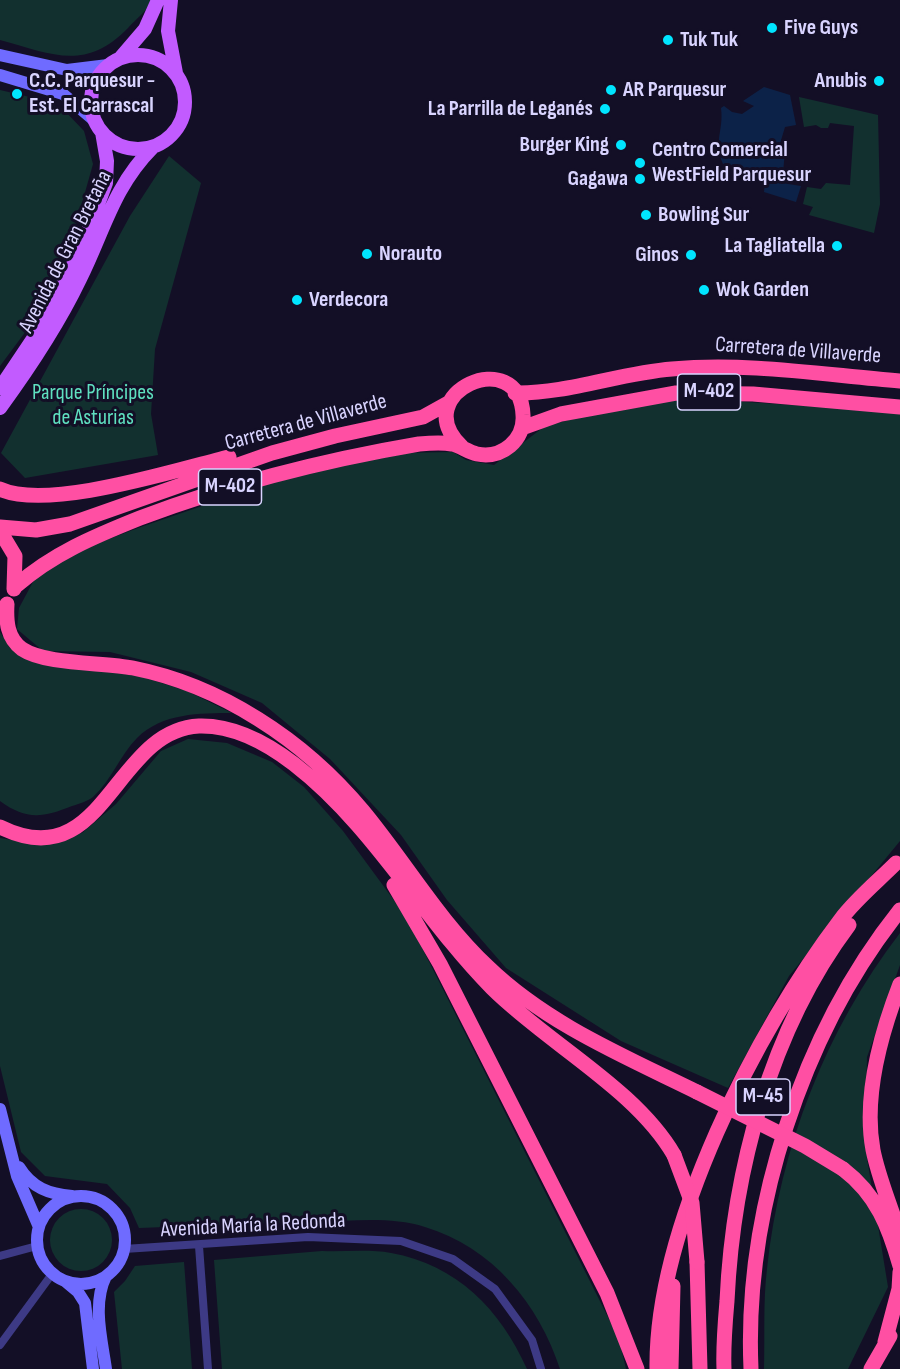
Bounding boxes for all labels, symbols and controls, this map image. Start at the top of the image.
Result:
place label: Five Guys [784,15,858,41]
marker: Five Guys [765,21,779,35]
place label: Tuk Tuk [680,27,738,53]
marker: Tuk Tuk [661,33,675,47]
place label: C.C. Parquesur - Est. El Carrascal [29,68,155,119]
place label: Anubis [814,68,867,94]
marker: Anubis [872,74,886,88]
place label: AR Parquesur [623,77,726,103]
marker: AR Parquesur [604,83,618,97]
marker: C.C. Parquesur - Est. El Carrascal [10,87,24,101]
place label: La Parrilla de Leganés [428,96,593,122]
marker: La Parrilla de Leganés [598,102,612,116]
place label: Burger King [520,132,609,158]
place label: Centro Comercial WestField Parquesur [652,137,811,188]
marker: Burger King [614,138,628,152]
marker: Centro Comercial WestField Parquesur [633,156,647,170]
place label: Gagawa [568,166,628,192]
street label: Avenida de Gran Bretaña [14,167,118,337]
marker: Gagawa [633,172,647,186]
place label: Bowling Sur [658,202,749,228]
marker: Bowling Sur [639,208,653,222]
place label: La Tagliatella [725,233,825,259]
marker: La Tagliatella [830,239,844,253]
place label: Norauto [379,241,442,267]
place label: Ginos [635,242,679,268]
marker: Norauto [360,247,374,261]
marker: Ginos [684,248,698,262]
place label: Wok Garden [716,277,809,303]
marker: Wok Garden [697,283,711,297]
place label: Verdecora [309,287,388,313]
marker: Verdecora [290,293,304,307]
street label: Carretera de Villaverde [714,332,882,370]
road number: M-402 [678,374,740,410]
park label: Parque Príncipes de Asturias [32,380,154,432]
street label: Carretera de Villaverde [222,389,390,457]
road number: M-402 [198,469,262,505]
road number: M-45 [736,1079,790,1115]
street label: Avenida María la Redonda [160,1208,346,1244]

